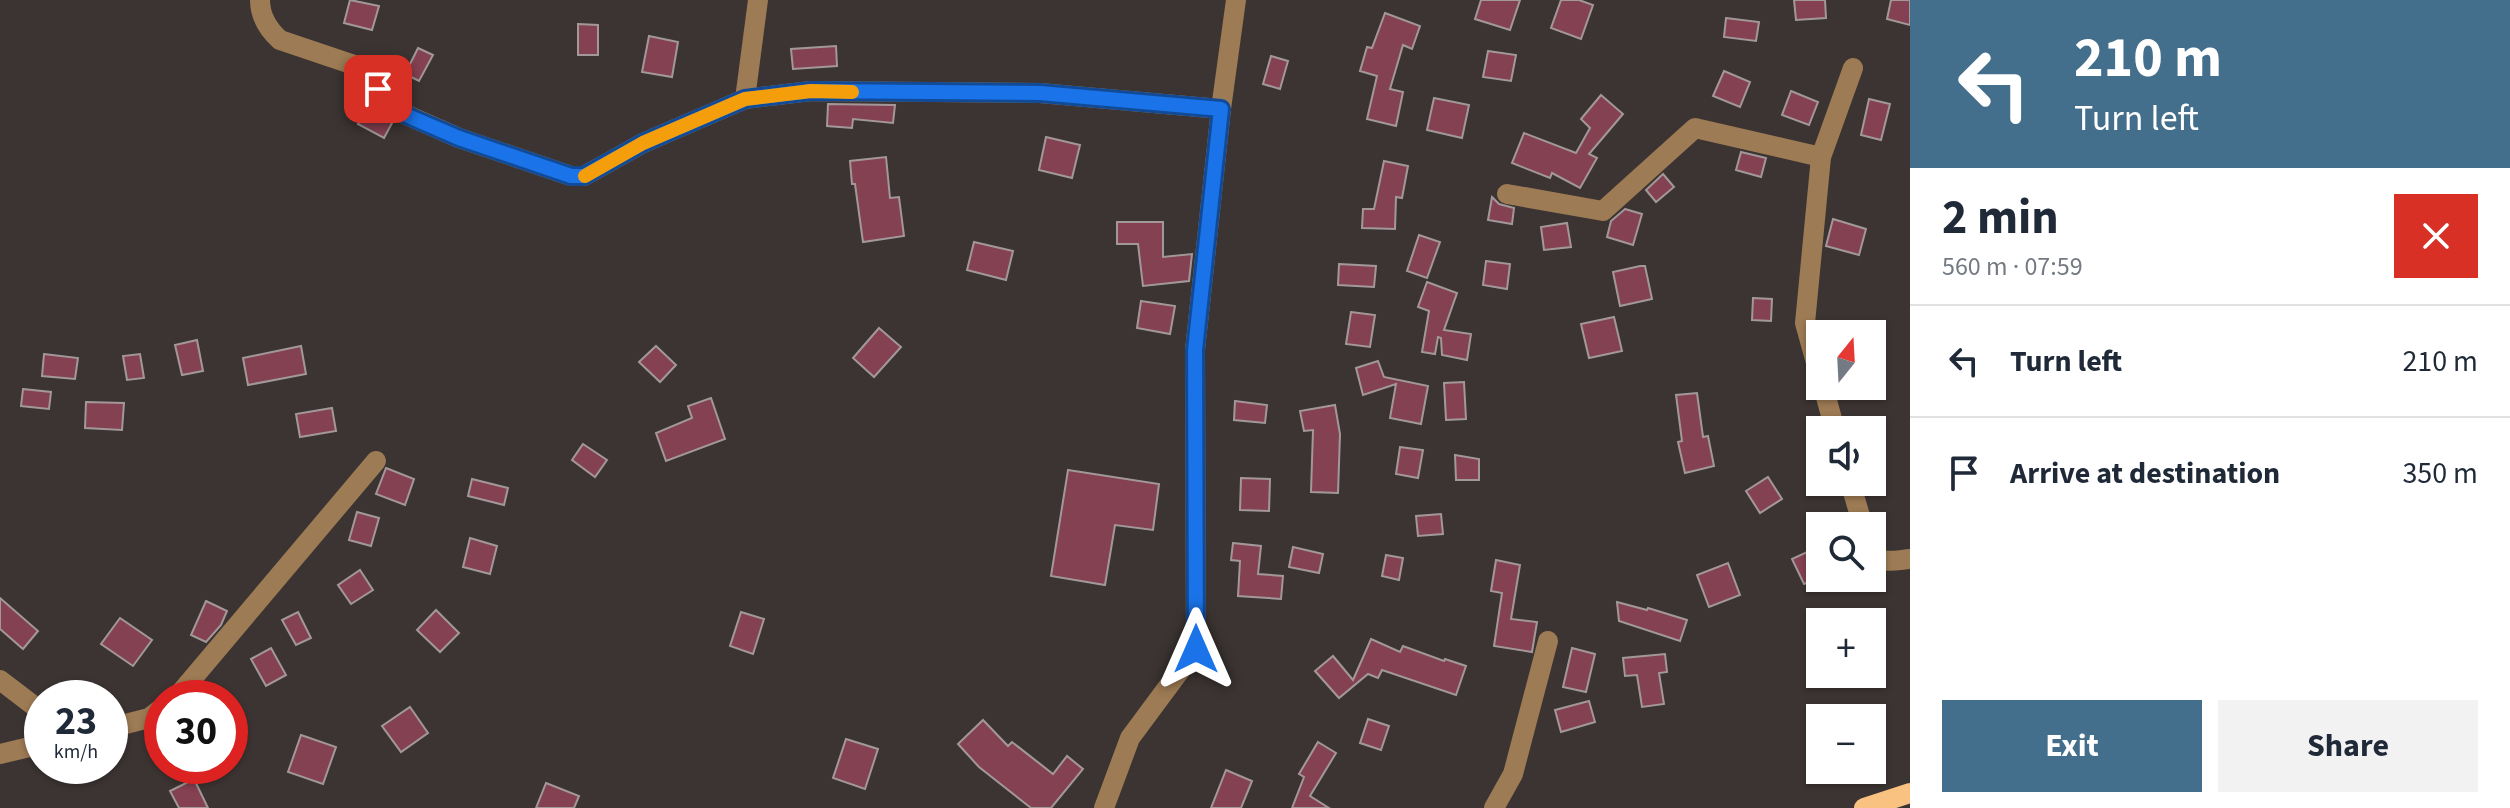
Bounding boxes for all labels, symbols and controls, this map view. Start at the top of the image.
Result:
text: 210 m [2074,19,2222,98]
icon: left [1942,32,2046,136]
pin [344,55,412,123]
icon: arrive [356,67,400,111]
text: Turn left [2074,93,2199,144]
text: 2 min [1942,184,2059,252]
button: close [2394,194,2478,278]
text: 560 m · 07:59 [1942,248,2083,285]
north arrow [1806,320,1886,400]
map controls [1806,320,1886,784]
icon: left [1942,339,1986,383]
text: Turn left [2010,340,2122,383]
text: 210 m [2402,340,2478,383]
button: sound [1806,416,1886,496]
icon: arrive [1942,451,1986,495]
text: Arrive at destination [2010,452,2280,495]
text: 350 m [2402,452,2478,495]
button: search [1806,512,1886,592]
position arrow [1154,607,1238,691]
button: + [1806,608,1886,688]
speed limit sign: 30 [144,680,248,784]
text: 23 [55,693,97,750]
button: Exit [1942,700,2202,792]
button: Share [2218,700,2478,792]
button: − [1806,704,1886,784]
text: km/h [54,738,98,766]

